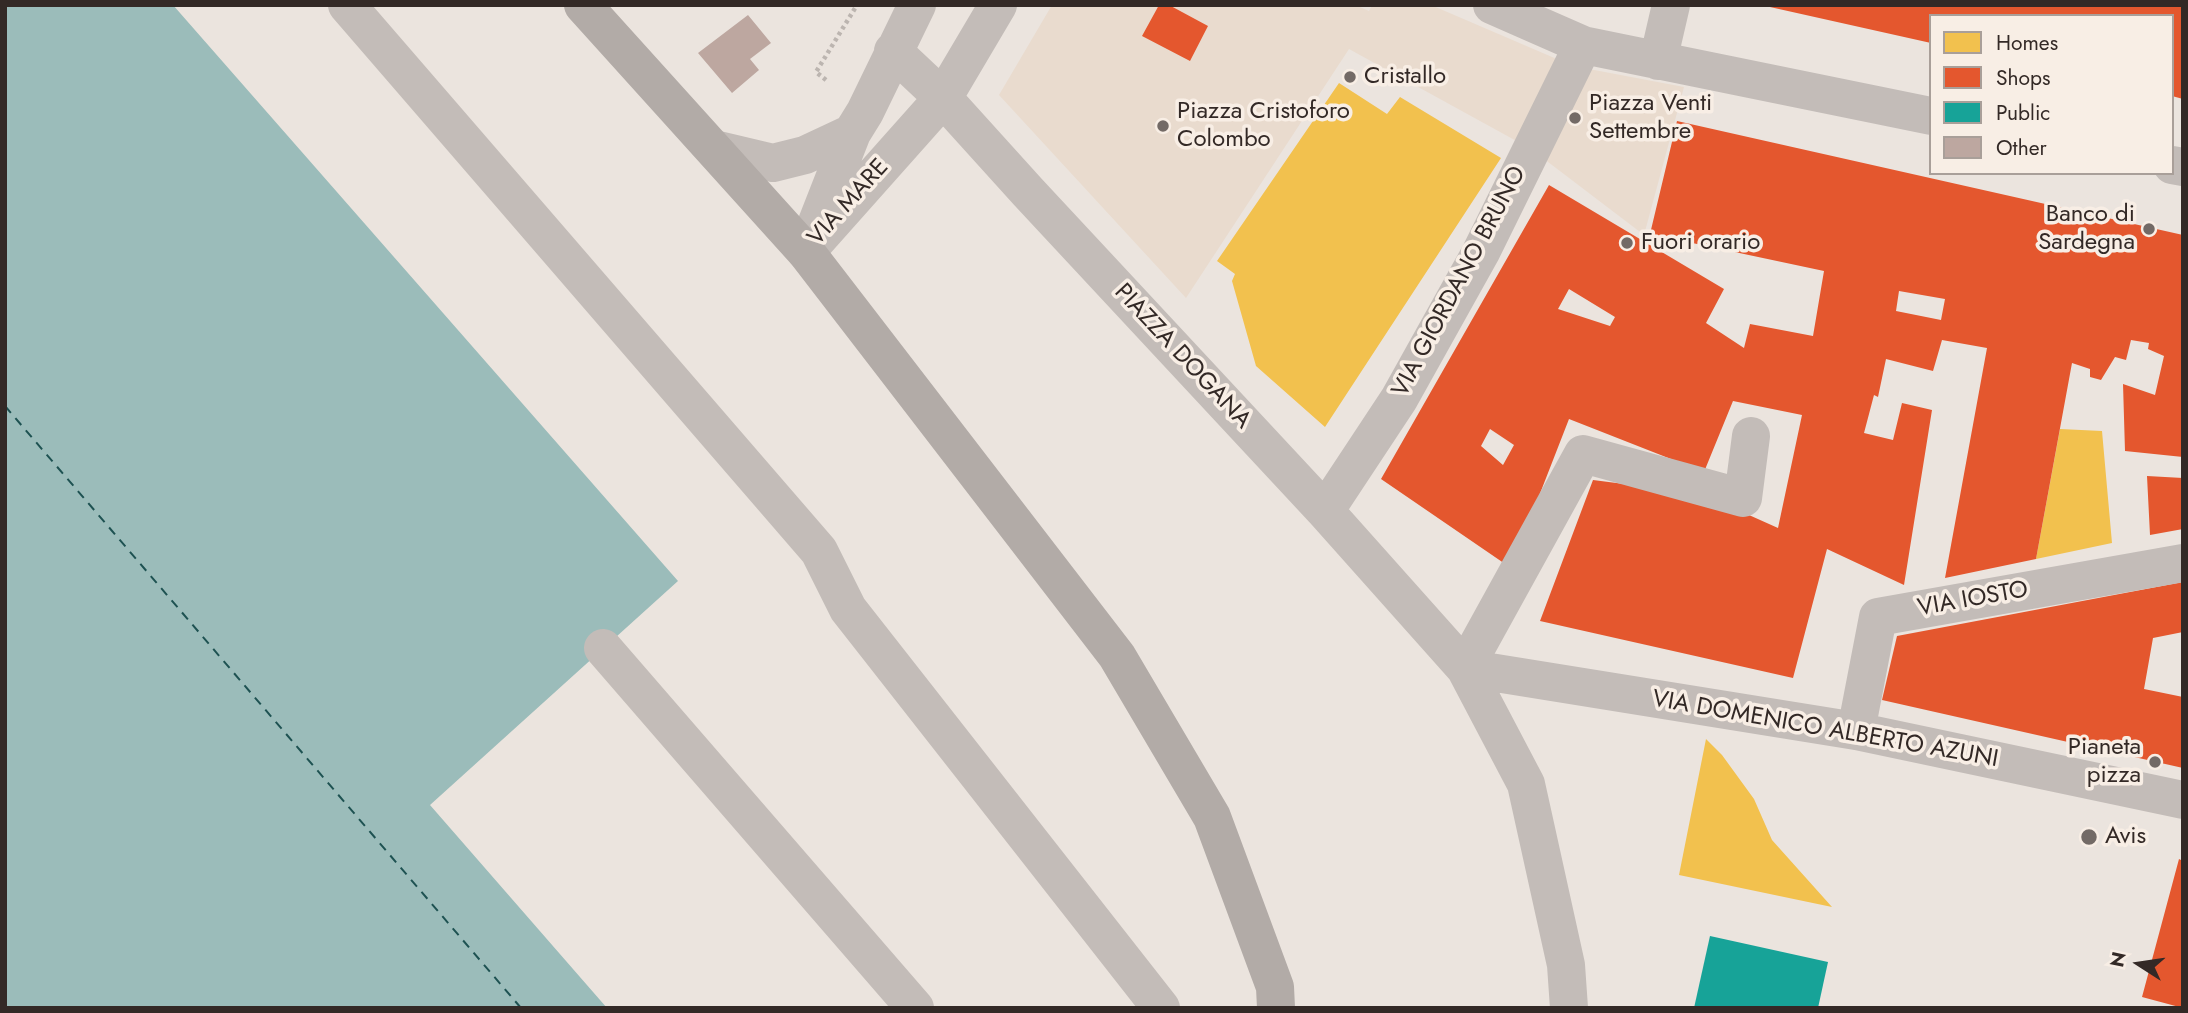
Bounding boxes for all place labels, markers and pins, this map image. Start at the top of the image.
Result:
place label: Cristallo [1364,63,1446,91]
marker: Cristallo [1342,69,1358,85]
place label: Piazza Venti Settembre [1589,90,1712,146]
place label: Piazza Cristoforo Colombo [1177,98,1350,154]
marker: Piazza Venti Settembre [1567,110,1583,126]
marker: Piazza Cristoforo Colombo [1155,118,1171,134]
place label: Banco di Sardegna [2038,201,2135,257]
marker: Banco di Sardegna [2141,221,2157,237]
place label: Fuori orario [1641,229,1760,257]
marker: Fuori orario [1619,235,1635,251]
place label: Pianeta pizza [2068,734,2141,790]
marker: Pianeta pizza [2147,754,2163,770]
place label: Avis [2105,823,2146,851]
marker: Avis [2079,827,2099,847]

